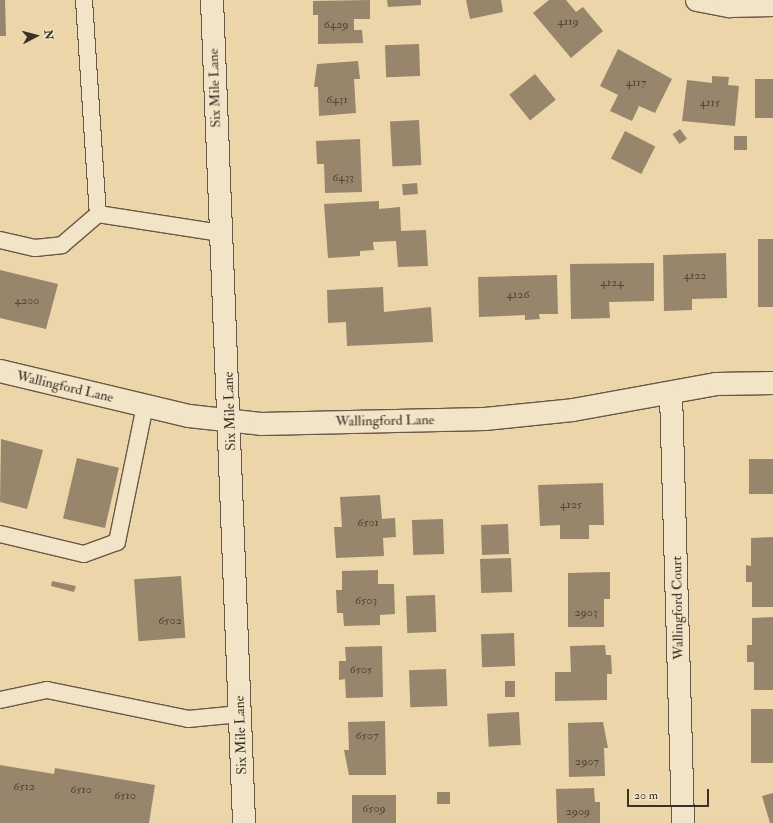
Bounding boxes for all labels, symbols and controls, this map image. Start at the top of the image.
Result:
house number: 4119 [557,15,579,29]
north arrow [16,16,56,56]
house number: 6429 [324,18,348,32]
text: N [41,29,55,40]
street label: Six Mile Lane [205,48,225,128]
house number: 4117 [626,76,646,90]
house number: 6431 [326,93,348,107]
house number: 4115 [700,96,720,110]
house number: 6433 [332,171,354,185]
house number: 4122 [684,269,706,283]
house number: 4124 [600,276,624,290]
house number: 4126 [507,288,529,302]
house number: 4200 [15,294,39,308]
street label: Wallingford Lane [15,368,115,406]
street label: Six Mile Lane [220,371,240,451]
street label: Wallingford Lane [335,412,435,430]
house number: 4125 [560,498,582,512]
house number: 6501 [357,516,379,530]
street label: Wallingford Court [669,556,687,660]
house number: 6503 [355,594,377,608]
house number: 2903 [575,606,597,620]
house number: 6502 [158,614,182,628]
house number: 6505 [350,663,372,677]
street label: Six Mile Lane [231,695,251,775]
house number: 6507 [356,729,378,743]
house number: 2907 [575,755,599,769]
house number: 6512 [13,780,35,794]
scale bar [629,781,711,807]
house number: 6510 [70,783,92,797]
text: 20 m [634,788,658,803]
house number: 6510 [114,789,136,803]
house number: 6509 [362,802,386,816]
house number: 2909 [566,805,590,819]

